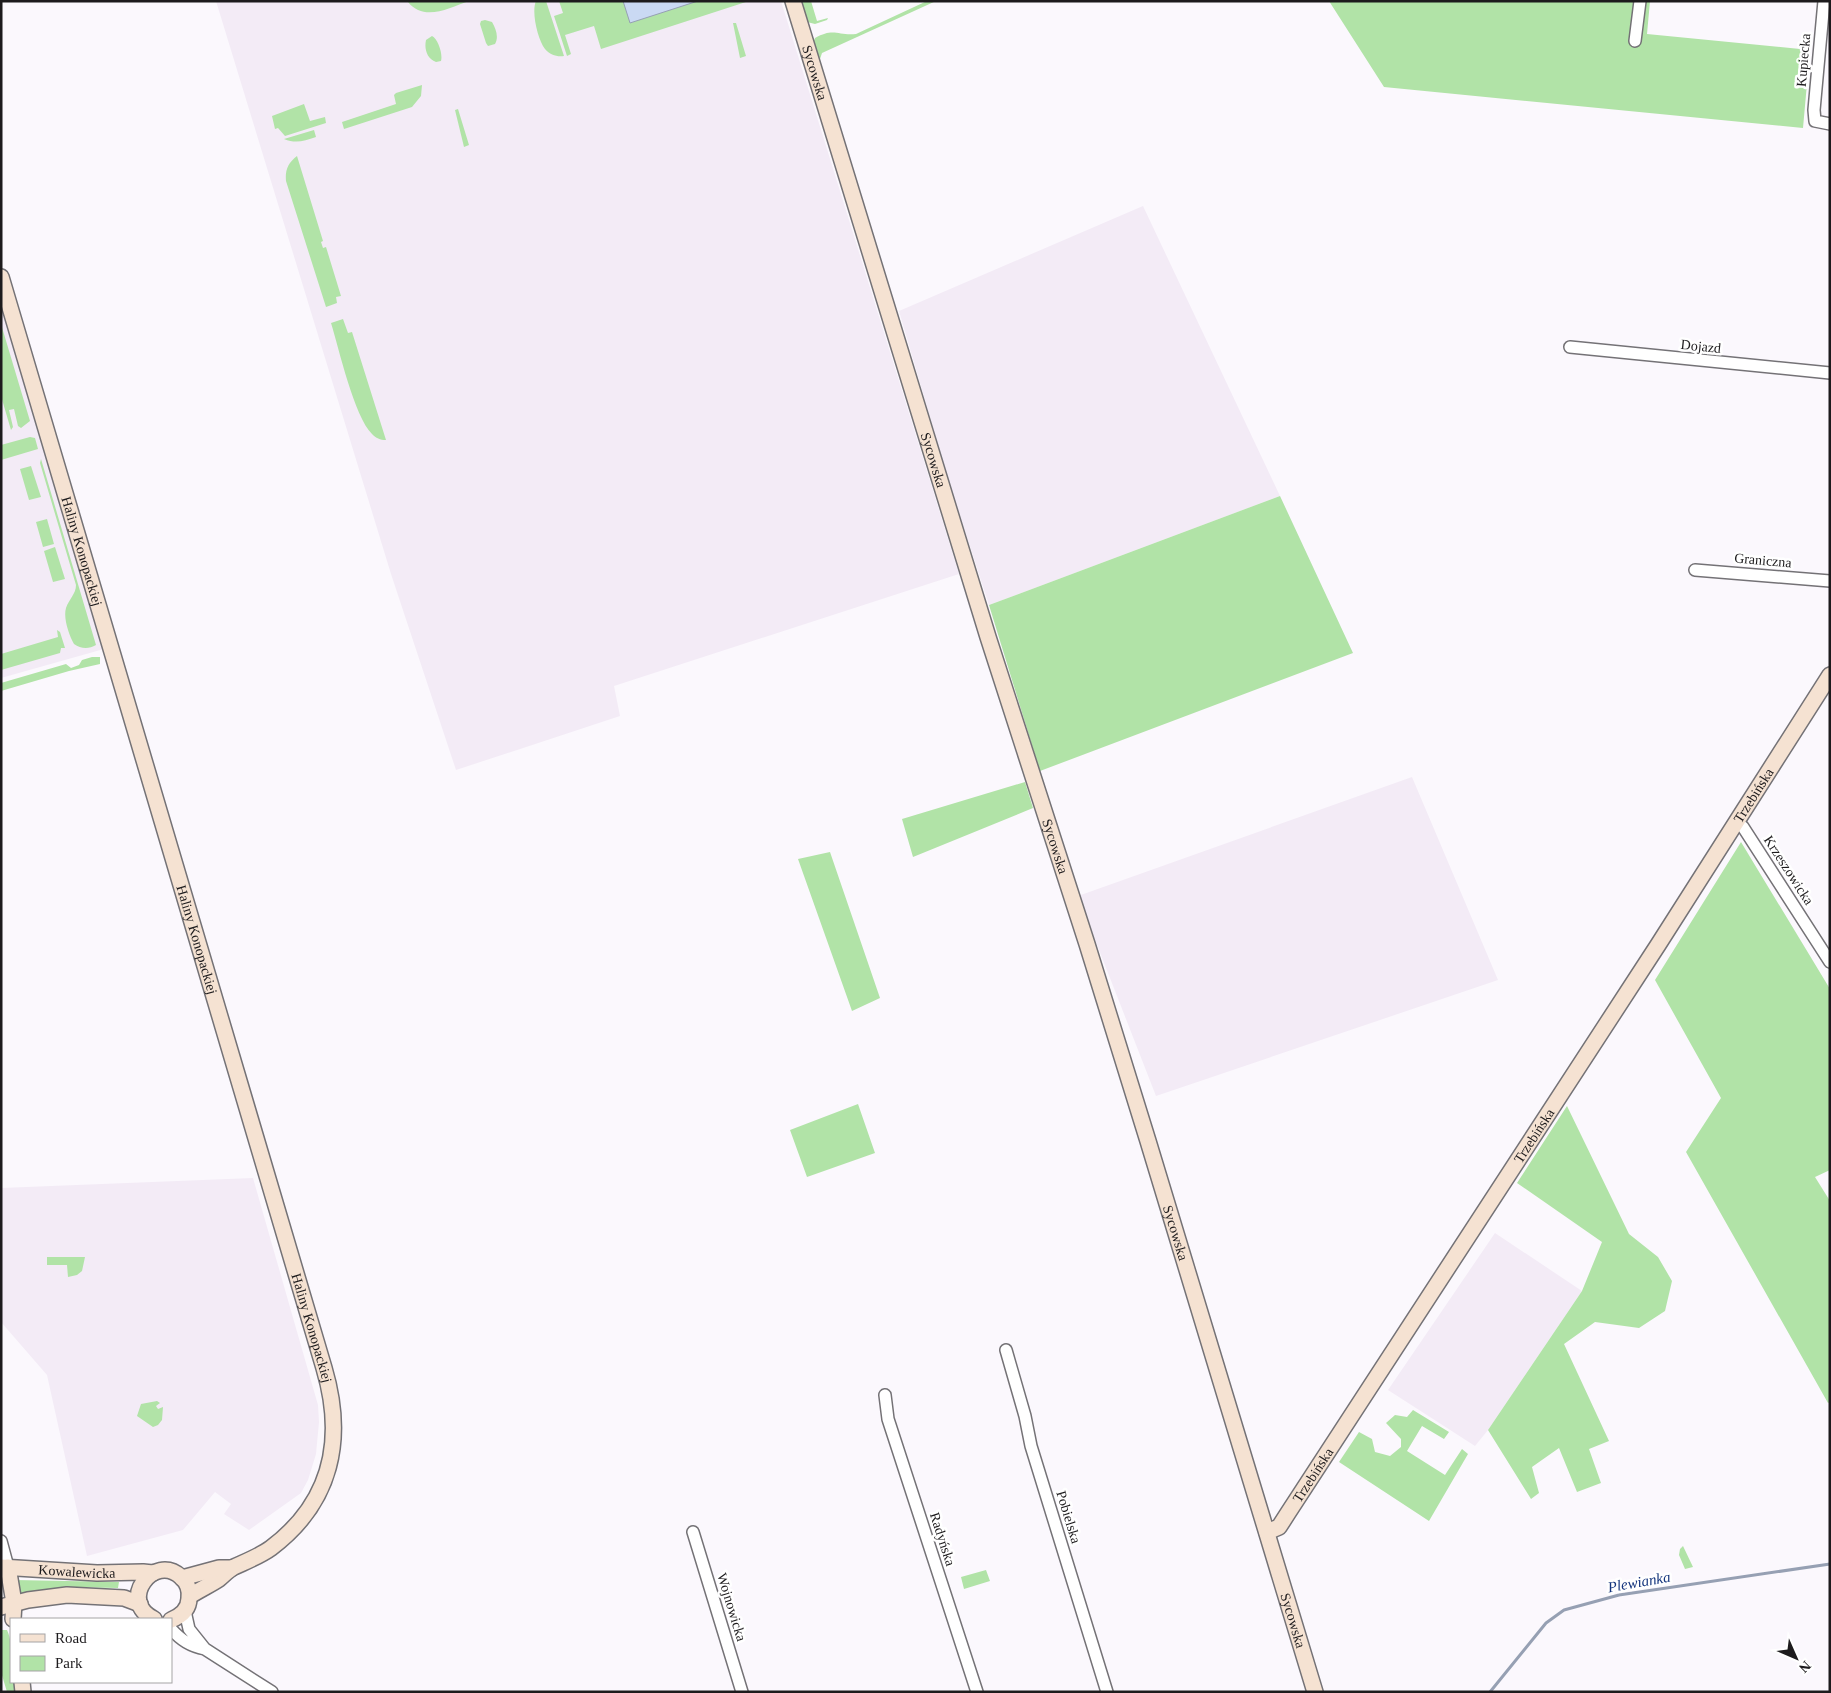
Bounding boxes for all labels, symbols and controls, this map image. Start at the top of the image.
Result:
street label: Kupiecka [1794,32,1813,87]
street label: Sycowska [799,43,830,103]
street label: Dojazd [1680,337,1722,356]
street label: Sycowska [918,431,949,490]
street label: Haliny Konopackiej [58,495,105,608]
street label: Graniczna [1734,551,1793,571]
street label: Trzebińska [1731,765,1777,826]
street label: Sycowska [1039,817,1071,876]
street label: Krzeszowicka [1761,833,1817,908]
street label: Haliny Konopackiej [173,883,220,996]
street label: Trzebińska [1511,1105,1558,1166]
street label: Sycowska [1160,1204,1191,1263]
street label: Haliny Konopackiej [288,1272,335,1384]
street label: Trzebińska [1290,1445,1337,1505]
street label: Pobielska [1053,1489,1084,1546]
street label: Radyńska [927,1511,958,1568]
street label: Kowalewicka [38,1562,116,1581]
water label: Plewianka [1605,1569,1672,1596]
street label: Wojnowicka [714,1571,749,1644]
street label: Sycowska [1277,1591,1308,1651]
legend [10,1618,172,1683]
text: Road [55,1630,87,1646]
north arrow [1771,1633,1821,1683]
text: Park [55,1655,83,1671]
text: N [1796,1658,1814,1676]

